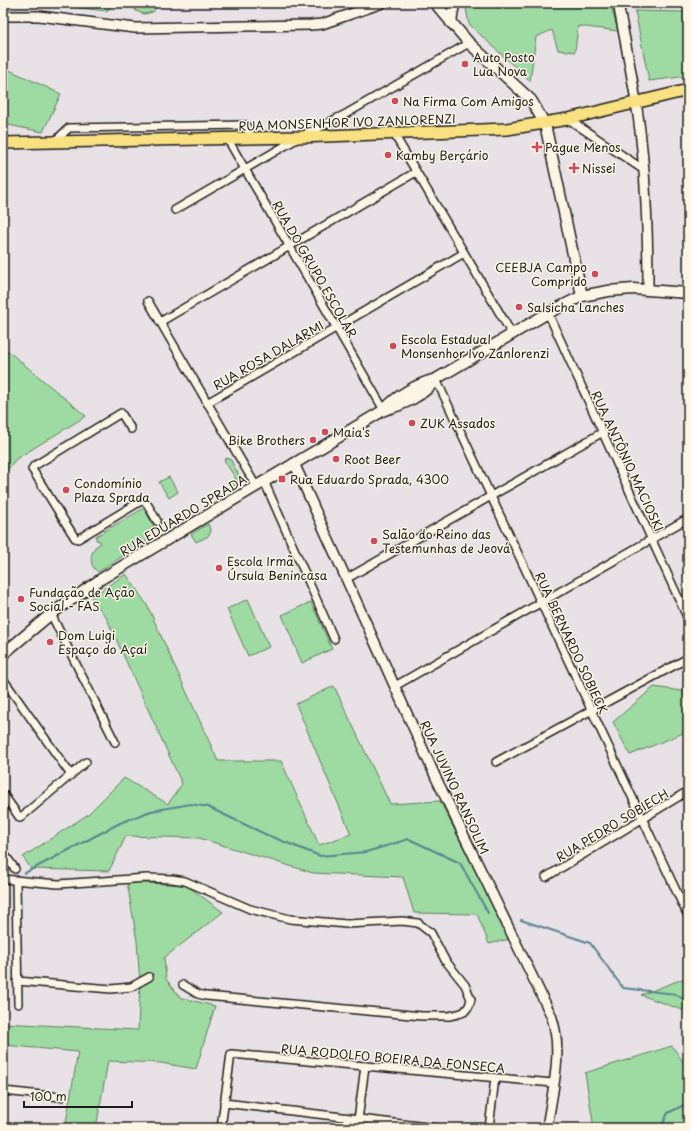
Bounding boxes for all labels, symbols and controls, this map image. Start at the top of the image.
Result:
place label: Auto Posto Lua Nova [473,48,535,80]
marker: Auto Posto Lua Nova [460,59,470,69]
place label: Na Firma Com Amigos [403,92,534,110]
marker: Na Firma Com Amigos [390,96,400,106]
street label: RUA MONSENHOR IVO ZANLORENZI [238,109,456,135]
place label: Pague Menos [545,138,621,156]
marker: Pague Menos [532,142,542,152]
place label: Kamby Berçário [396,146,489,164]
marker: Kamby Berçário [383,150,393,160]
place label: Nissei [582,159,616,177]
marker: Nissei [569,163,579,173]
street label: RUA DO GRUPO ESCOLAR [268,197,362,341]
place label: CEEBJA Campo Comprido [495,258,587,290]
marker: CEEBJA Campo Comprido [590,269,600,279]
place label: Salsicha Lanches [527,298,625,316]
marker: Salsicha Lanches [514,302,524,312]
street label: RUA ROSA DALARMI [209,316,327,394]
place label: Escola Estadual Monsenhor Ivo Zanlorenzi [401,330,549,362]
marker: Escola Estadual Monsenhor Ivo Zanlorenzi [388,341,398,351]
street label: RUA ANTÔNIO MACIOSKI [587,388,669,534]
place label: ZUK Assados [420,414,496,432]
marker: ZUK Assados [407,418,417,428]
place label: Maia's [333,423,371,441]
marker: Maia's [320,427,330,437]
place label: Bike Brothers [228,431,306,449]
marker: Bike Brothers [308,435,318,445]
place label: Root Beer [344,450,401,468]
marker: Root Beer [331,454,341,464]
street label: RUA EDUARDO SPRADA [116,470,250,560]
place label: Rua Eduardo Sprada, 4300 [290,470,449,488]
place label: Condomínio Plaza Sprada [74,474,150,506]
marker: Rua Eduardo Sprada, 4300 [277,474,287,484]
marker: Condomínio Plaza Sprada [61,485,71,495]
place label: Salão do Reino das Testemunhas de Jeová [382,525,511,557]
marker: Salão do Reino das Testemunhas de Jeová [369,536,379,546]
place label: Escola Irmã Úrsula Benincasa [227,552,328,584]
marker: Escola Irmã Úrsula Benincasa [214,563,224,573]
street label: RUA BERNARDO SOBIECK [531,569,613,717]
place label: Fundação de Ação Social - FAS [29,583,135,615]
marker: Fundação de Ação Social - FAS [16,594,26,604]
place label: Dom Luigi Espaço do Açaí [58,626,147,658]
marker: Dom Luigi Espaço do Açaí [45,637,55,647]
street label: RUA JUVINO RANSOLIM [416,717,494,857]
street label: RUA PEDRO SOBIECH [552,784,672,866]
street label: RUA RODOLFO BOEIRA DA FONSECA [280,1039,506,1077]
scale bar [24,1083,132,1109]
text: 100 m [30,1087,67,1105]

